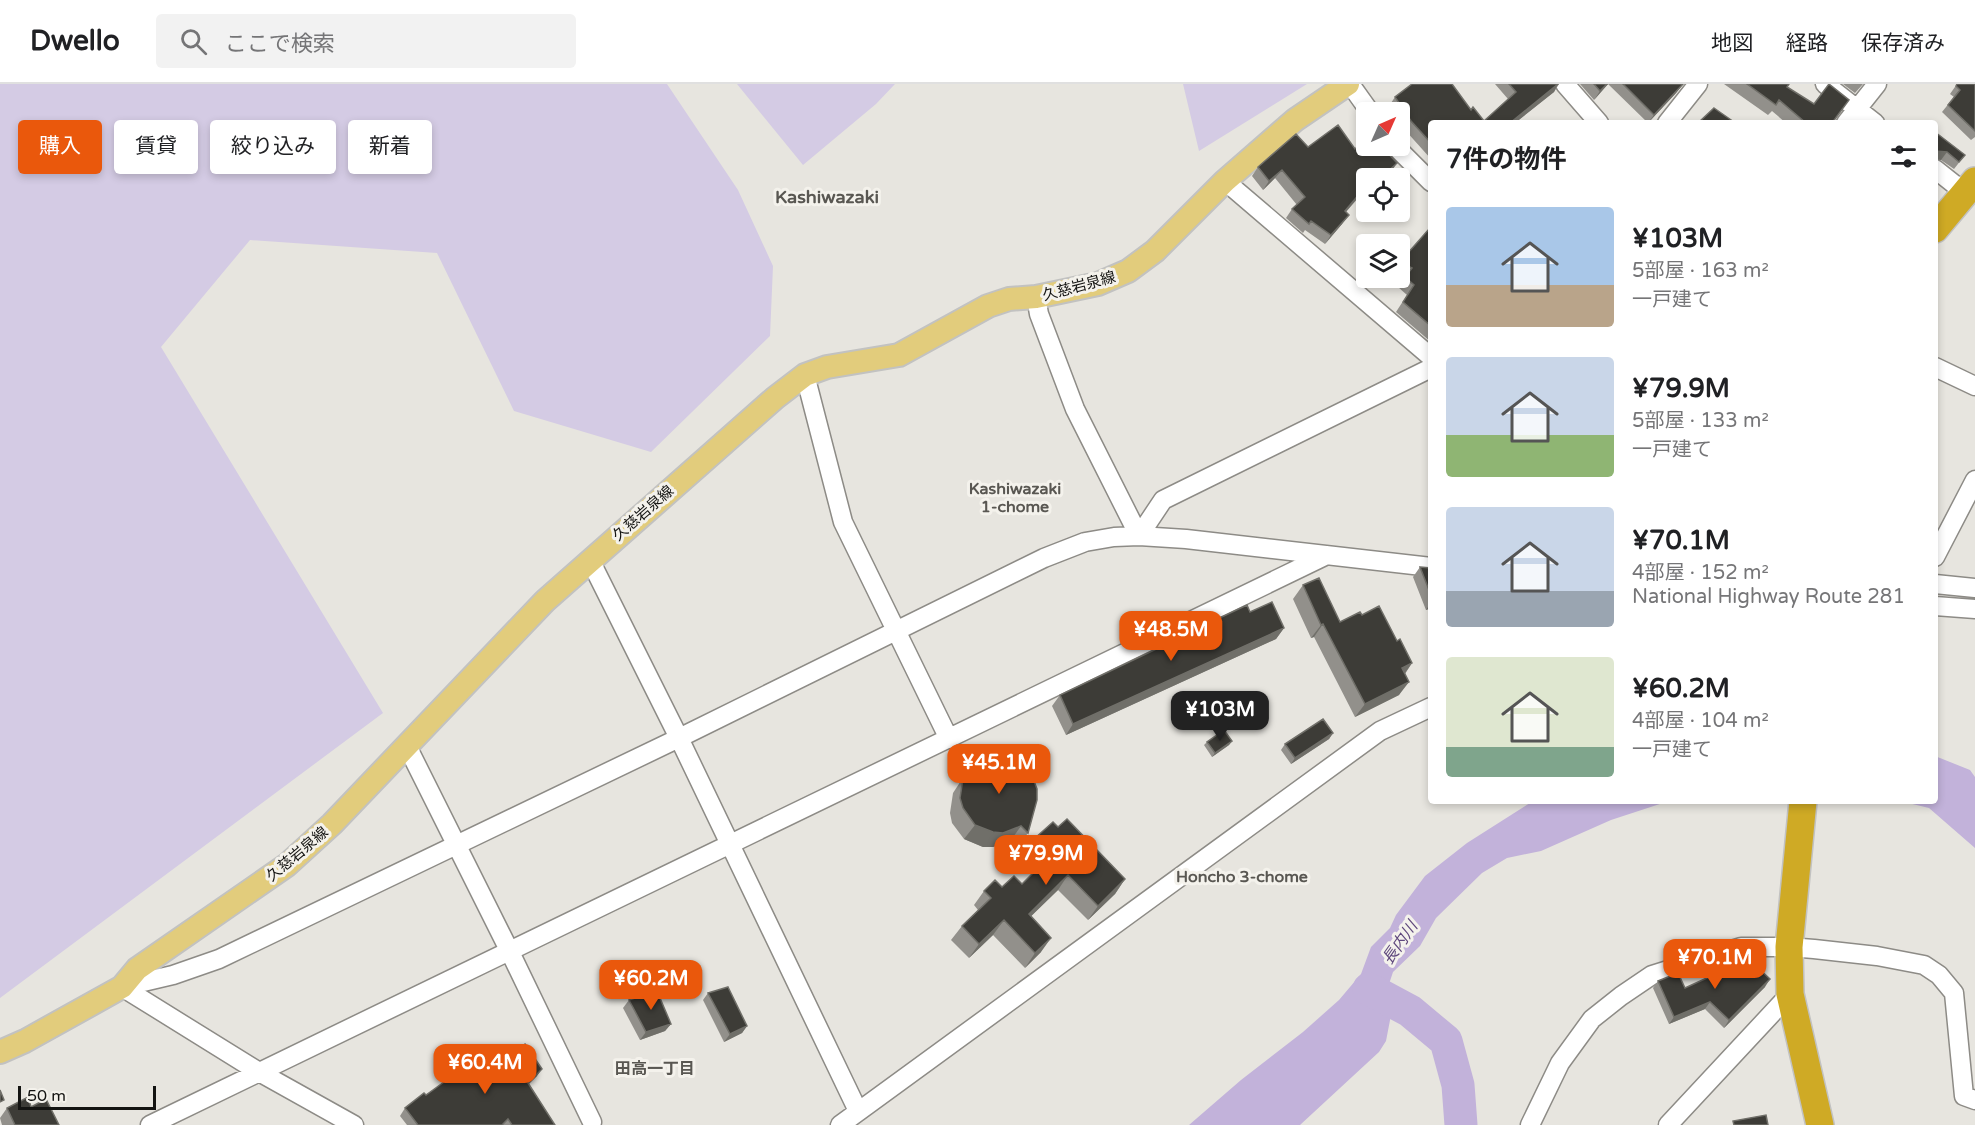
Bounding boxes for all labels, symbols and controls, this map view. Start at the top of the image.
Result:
search box [156,14,576,68]
text: Dwello [30,24,120,58]
icon: search [177,25,210,58]
text: ここで検索 [225,31,335,57]
text: 地図 [1711,31,1753,56]
text: 経路 [1786,31,1828,56]
text: 保存済み [1861,31,1945,56]
north arrow [1356,102,1410,156]
map controls [1356,102,1410,288]
chip: 購入 [18,120,102,174]
chip: 賃貸 [114,120,198,174]
chip: 絞り込み [210,120,336,174]
chip: 新着 [348,120,432,174]
icon: filters [1887,140,1920,173]
text: 7件の物件 [1446,144,1566,175]
button: locate [1356,168,1410,222]
district label: Kashiwazaki [775,186,879,208]
text: ¥103M [1632,223,1723,254]
icon: home [1494,231,1566,303]
button: layers [1356,234,1410,288]
text: 5部屋 · 163 m² [1632,259,1769,283]
street label: 久慈岩泉線 [1040,268,1118,304]
text: 一戸建て [1632,288,1712,312]
text: ¥79.9M [1632,373,1730,404]
icon: home [1494,381,1566,453]
text: 5部屋 · 133 m² [1632,409,1769,433]
text: 一戸建て [1632,438,1712,462]
district label: Kashiwazaki 1-chome [969,479,1061,517]
street label: 久慈岩泉線 [609,482,677,544]
text: ¥70.1M [1632,525,1730,556]
icon: home [1494,531,1566,603]
text: 4部屋 · 152 m² [1632,561,1769,585]
text: National Highway Route 281 [1632,585,1905,609]
pin: ¥48.5M [1122,611,1220,662]
text: ¥48.5M [1133,618,1209,642]
text: ¥60.2M [1632,673,1730,704]
icon: home [1494,681,1566,753]
pin: ¥103M [1178,691,1262,742]
text: ¥103M [1185,698,1255,722]
text: 4部屋 · 104 m² [1632,709,1769,733]
text: 一戸建て [1632,738,1712,762]
pin: ¥45.1M [950,744,1048,795]
text: ¥45.1M [961,751,1037,775]
street label: 久慈岩泉線 [262,823,332,885]
pin: ¥79.9M [997,835,1095,886]
text: ¥79.9M [1008,842,1084,866]
district label: Honcho 3-chome [1176,867,1308,887]
water label: 長内川 [1378,916,1423,968]
pin: ¥70.1M [1666,939,1764,990]
text: ¥70.1M [1677,946,1753,970]
pin: ¥60.2M [602,960,700,1011]
text: ¥60.2M [613,967,689,991]
pin: ¥60.4M [436,1044,534,1095]
text: ¥60.4M [448,1051,522,1075]
district label: 田高一丁目 [615,1059,695,1079]
scale bar [18,1083,156,1110]
text: 50 m [27,1086,66,1106]

